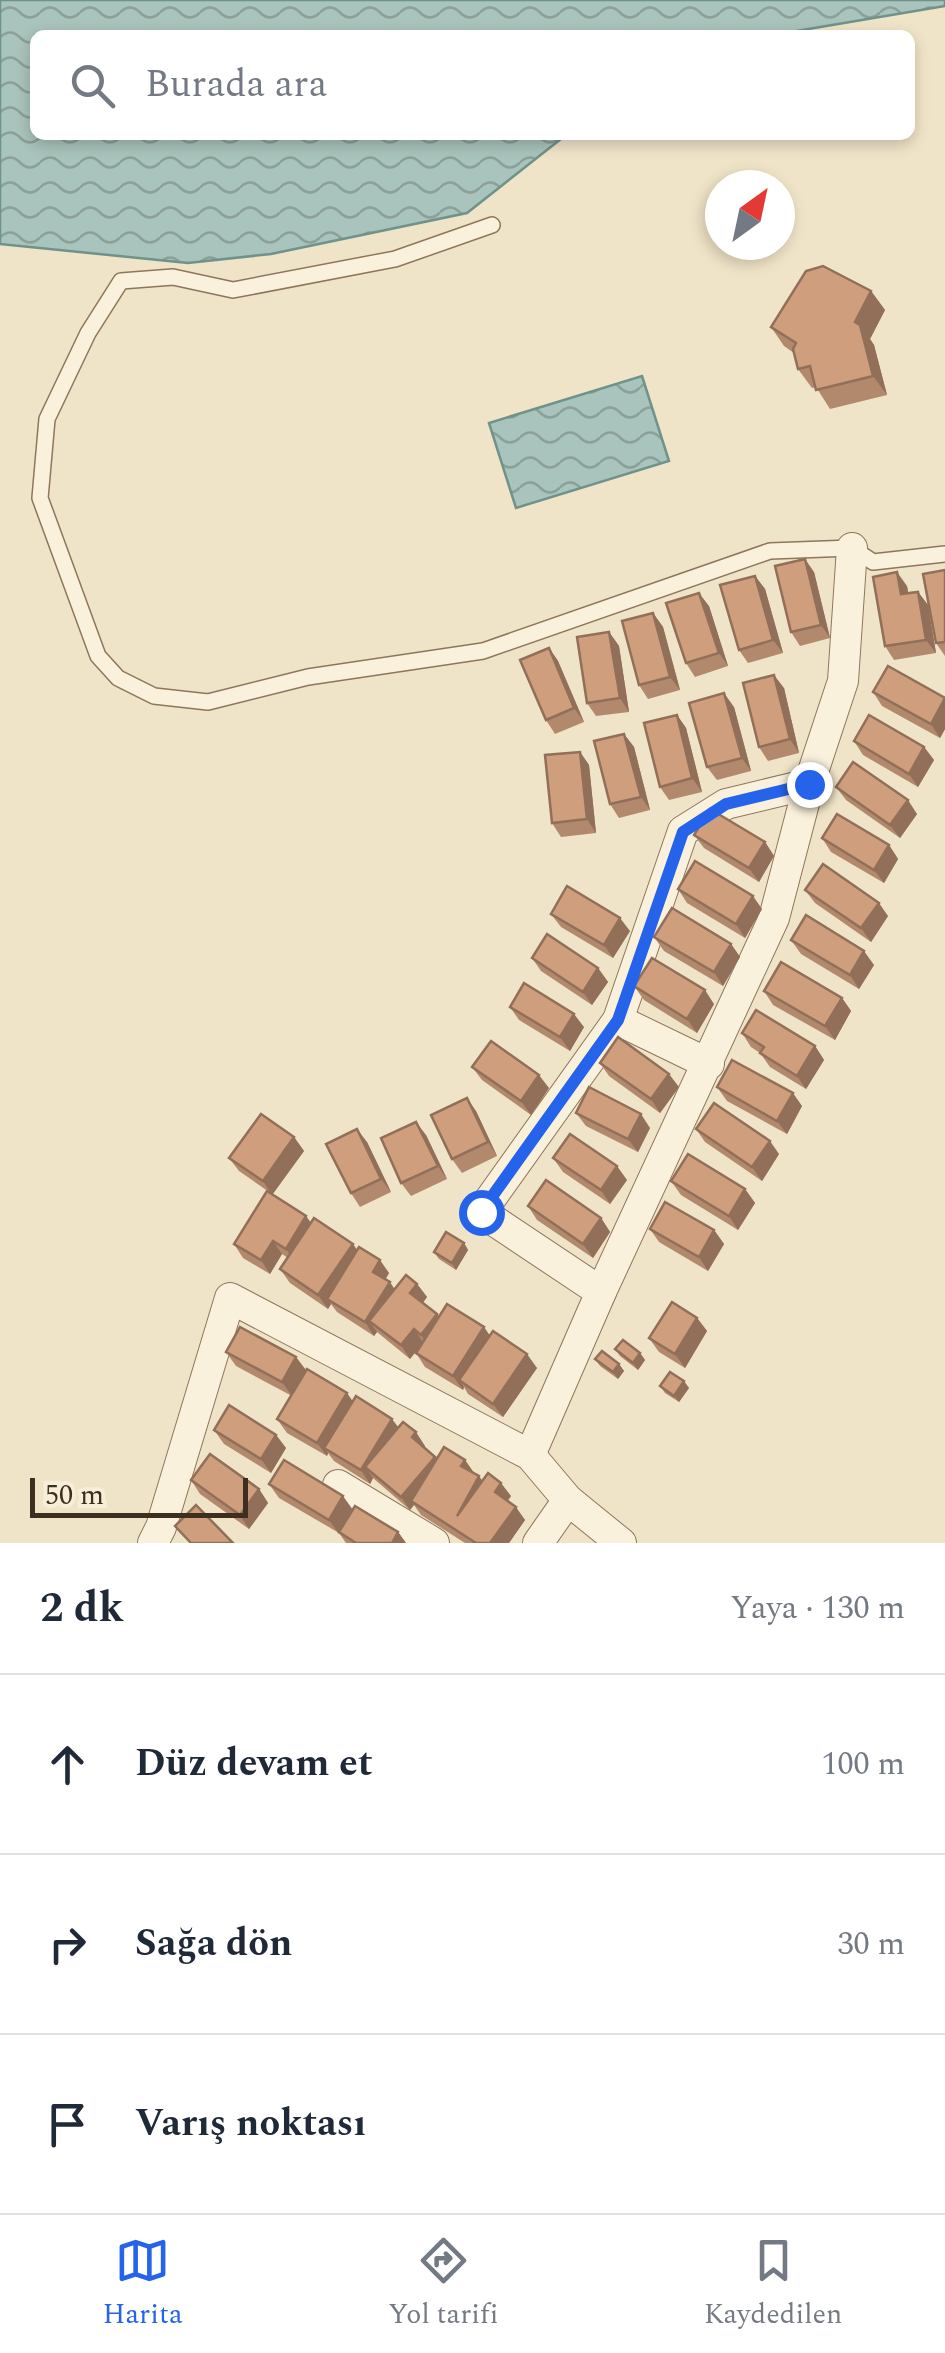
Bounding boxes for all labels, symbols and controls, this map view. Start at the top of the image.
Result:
search box [30,30,915,140]
text: Burada ara [145,56,327,114]
icon: search [65,58,120,113]
north arrow [705,170,795,260]
route end [787,762,833,808]
route start [459,1190,505,1236]
scale bar [30,1473,248,1518]
text: 50 m [45,1474,104,1517]
text: 2 dk [40,1577,124,1640]
text: Yaya · 130 m [730,1584,905,1633]
text: Düz devam et [135,1735,373,1793]
icon: ahead [40,1737,95,1792]
text: 100 m [821,1740,905,1789]
text: Sağa dön [135,1915,292,1973]
icon: right [40,1917,95,1972]
text: 30 m [837,1920,905,1969]
text: Varış noktası [135,2095,366,2153]
icon: arrive [40,2097,95,2152]
tab: Harita [103,2233,183,2336]
tab: Yol tarifi [388,2233,498,2336]
tab: Kaydedilen [704,2233,842,2336]

